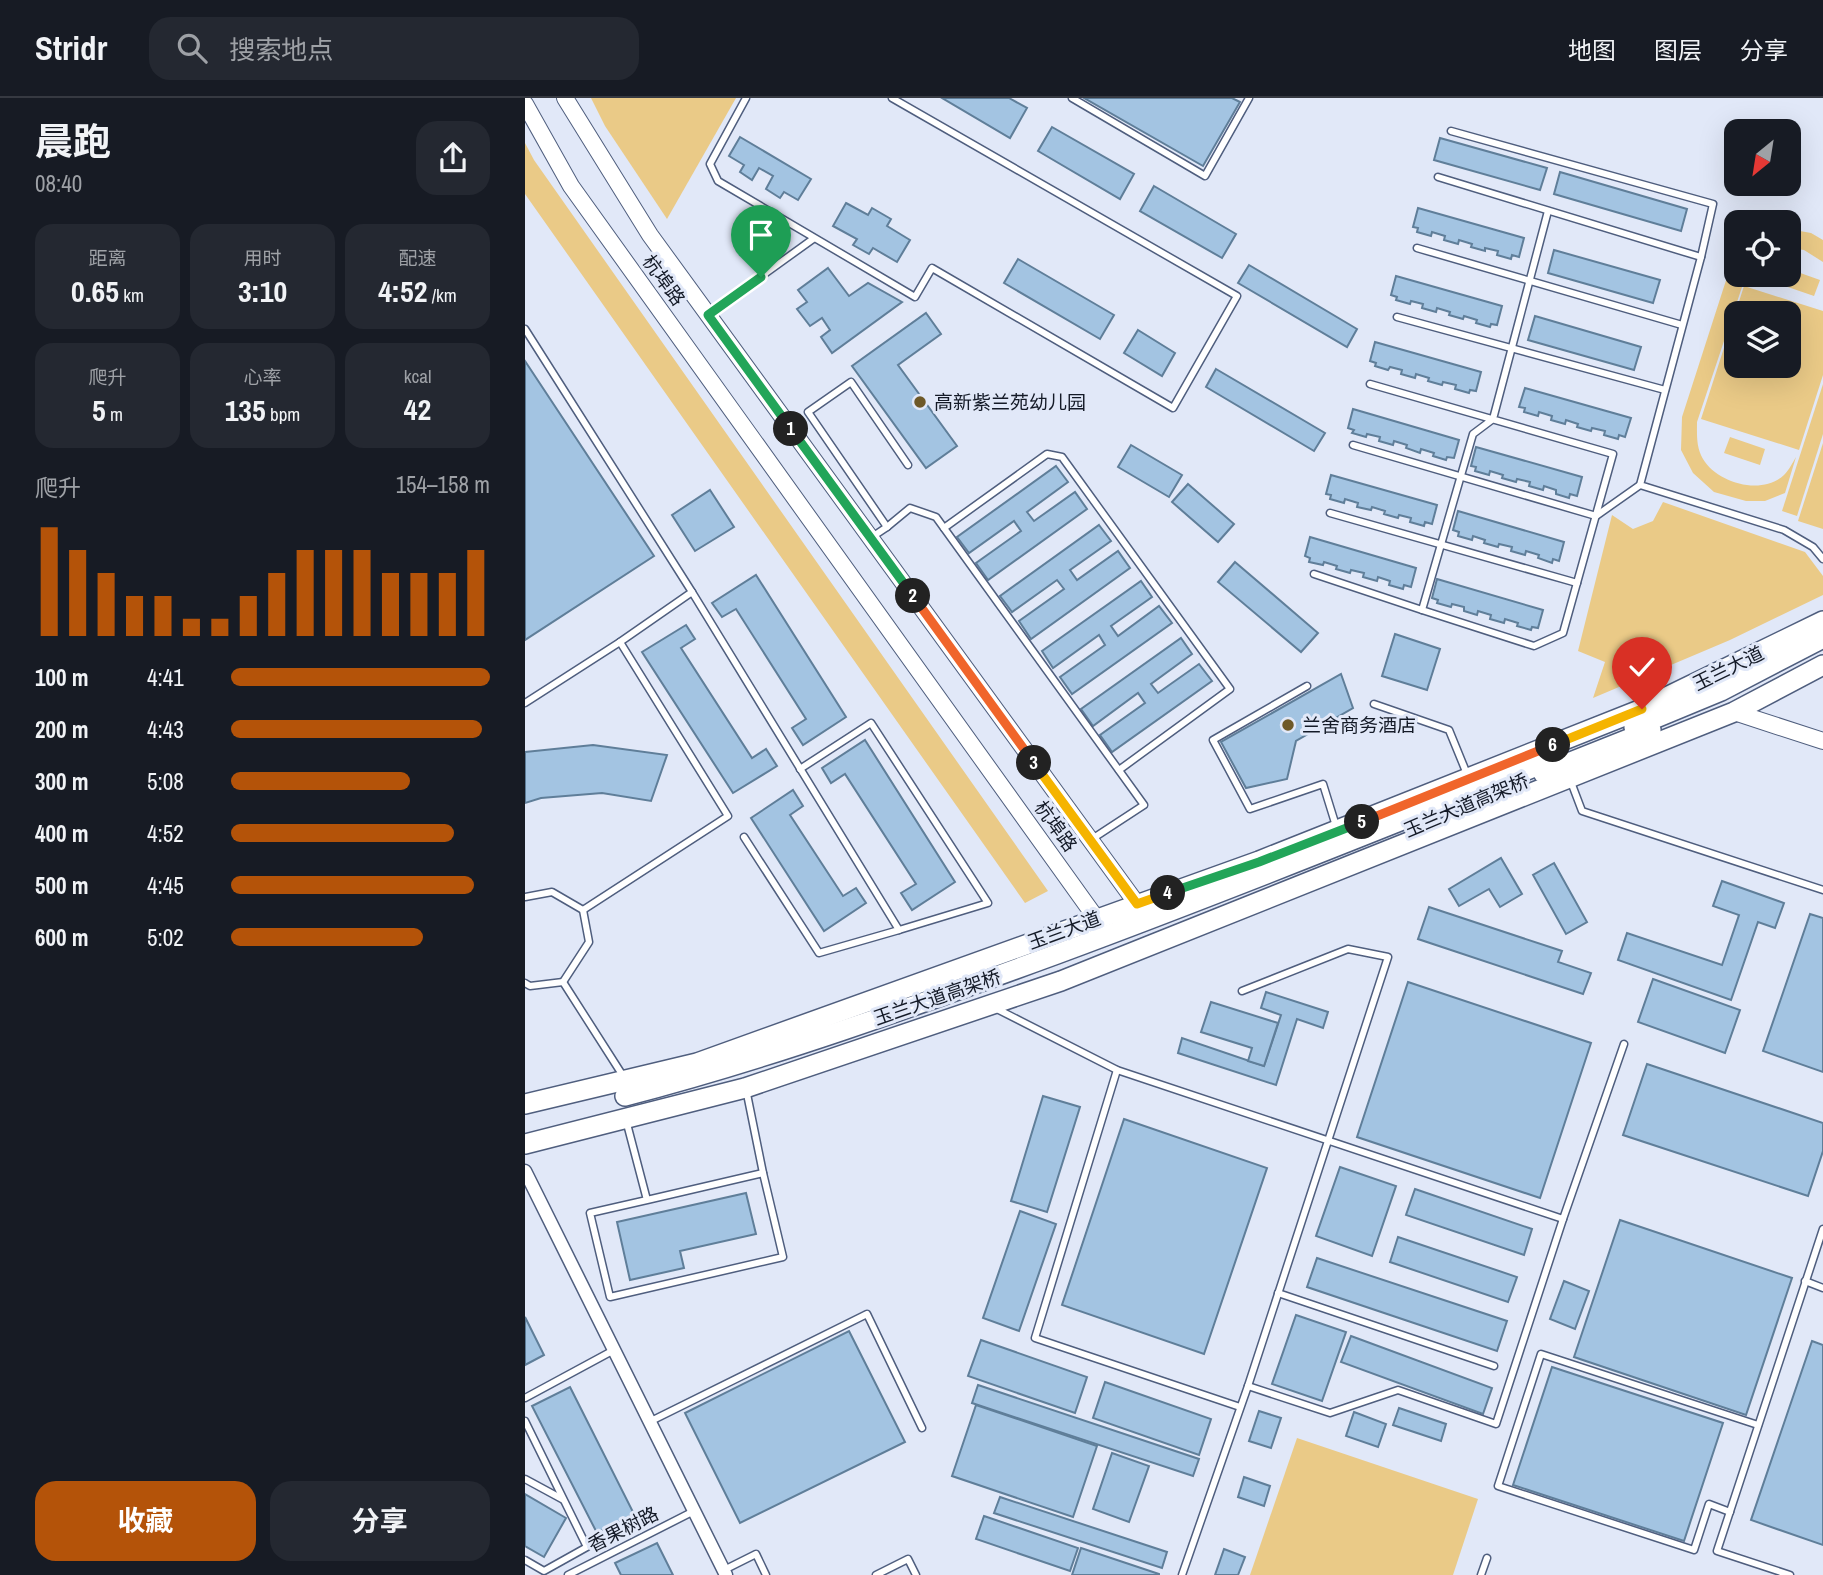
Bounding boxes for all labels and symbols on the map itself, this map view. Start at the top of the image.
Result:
north arrow [1724,119,1801,196]
pin [731,205,791,277]
street label: 杭埠路 [637,249,691,311]
place label: 高新紫兰苑幼儿园 [934,389,1086,415]
marker: 高新紫兰苑幼儿园 [912,394,928,410]
pin: 1 [773,412,809,446]
pin: 2 [895,578,931,614]
pin [1612,637,1672,709]
street label: 玉兰大道 [1688,640,1768,696]
place label: 兰舍商务酒店 [1302,712,1416,738]
marker: 兰舍商务酒店 [1280,717,1296,733]
pin: 6 [1535,728,1571,762]
pin: 3 [1016,746,1051,780]
street label: 玉兰大道高架桥 [1400,767,1532,843]
street label: 杭埠路 [1029,795,1083,857]
pin: 5 [1345,804,1379,840]
pin: 4 [1151,876,1185,910]
street label: 玉兰大道 [1024,905,1104,955]
street label: 玉兰大道高架桥 [870,963,1004,1031]
street label: 香果树路 [583,1500,663,1558]

